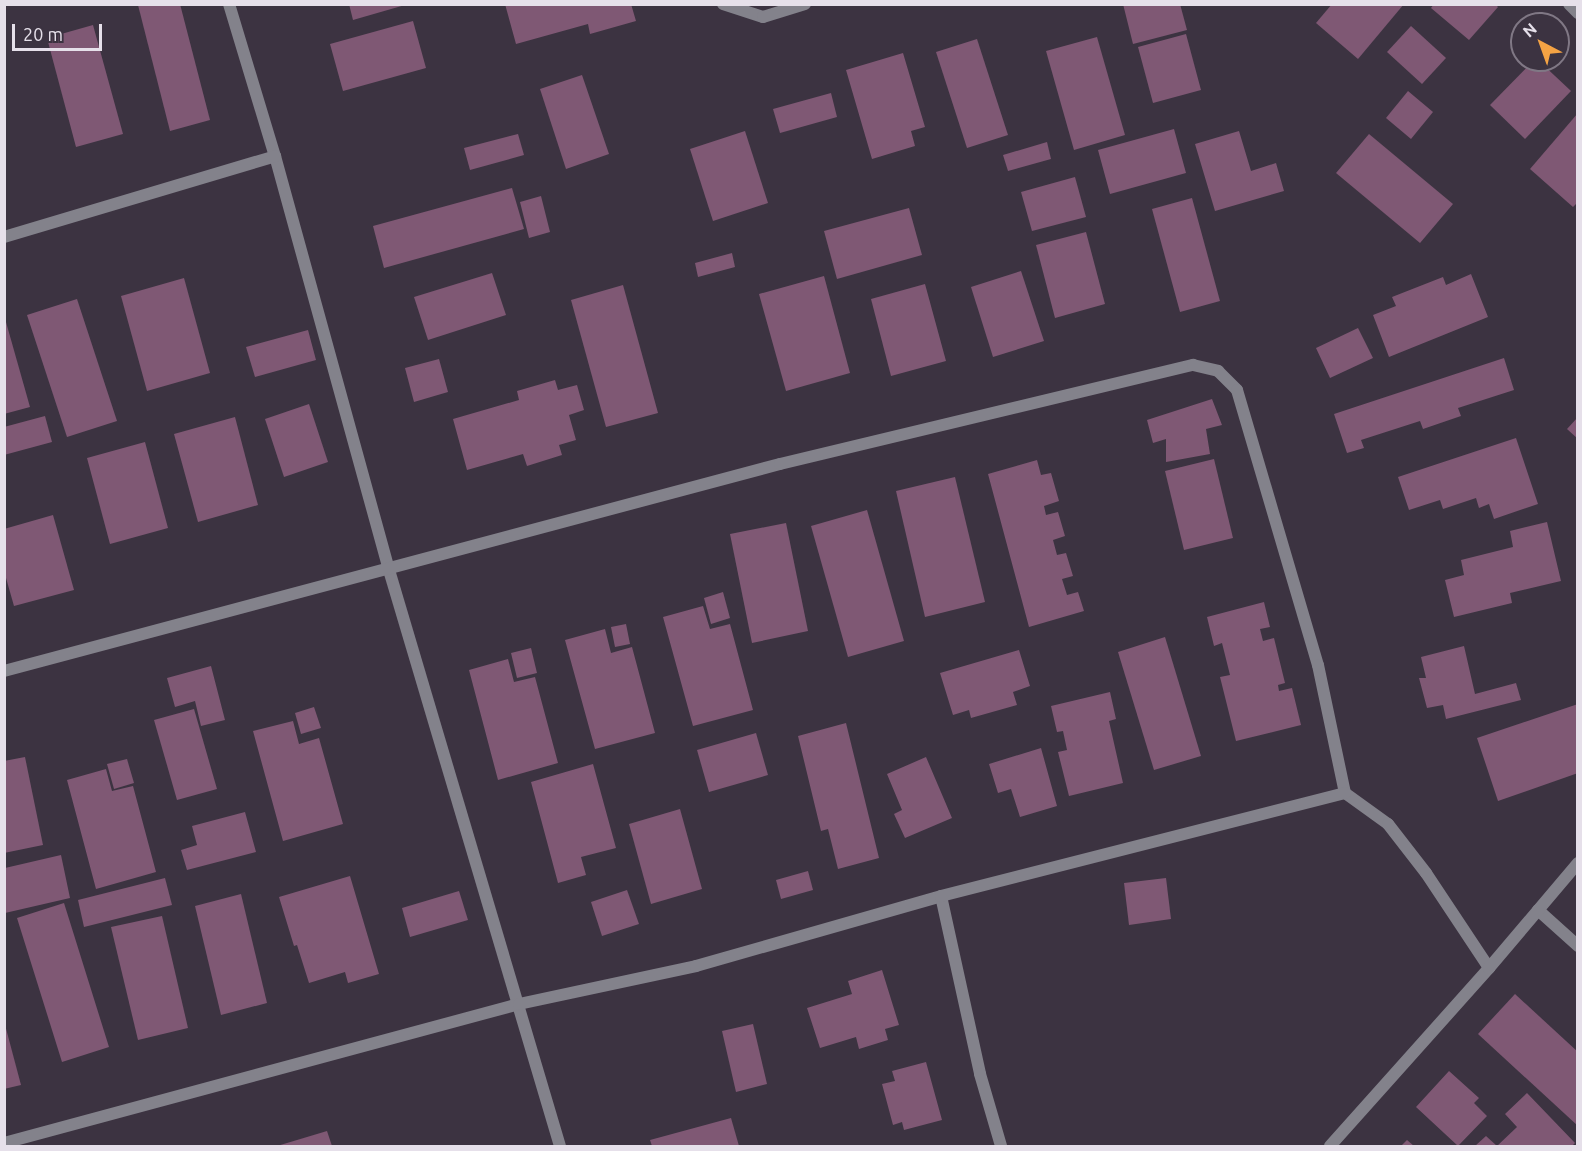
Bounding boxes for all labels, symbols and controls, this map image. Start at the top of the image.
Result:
scale bar [15,12,105,50]
north arrow [1510,12,1570,72]
text: N [1519,19,1540,41]
text: 20 m [23,24,63,44]

